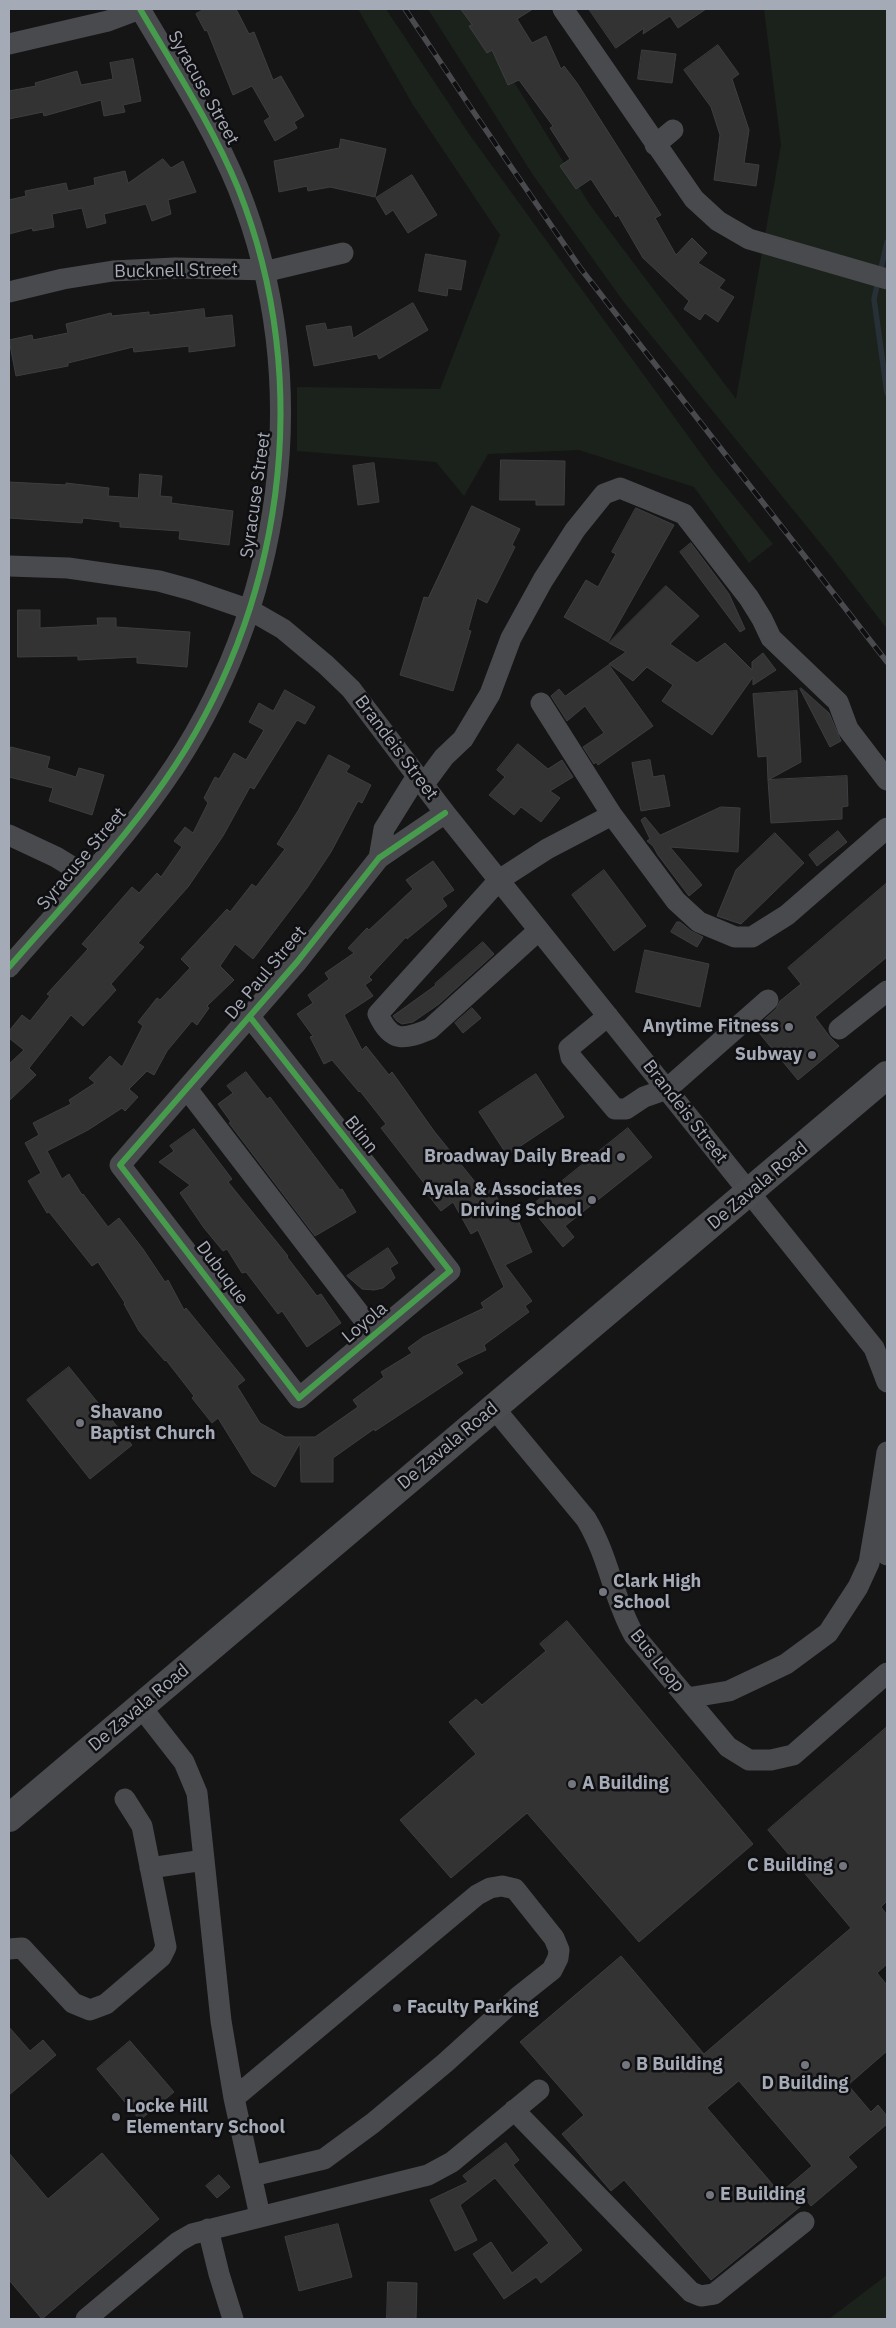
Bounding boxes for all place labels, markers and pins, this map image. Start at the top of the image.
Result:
place label: Anytime Fitness [643,1016,779,1038]
marker: Anytime Fitness [783,1021,795,1033]
place label: Subway [735,1044,802,1066]
marker: Subway [806,1049,818,1061]
place label: Broadway Daily Bread [424,1146,611,1168]
marker: Broadway Daily Bread [615,1151,627,1163]
place label: Ayala & Associates Driving School [422,1179,582,1222]
marker: Ayala & Associates Driving School [586,1194,598,1206]
place label: Shavano Baptist Church [90,1402,216,1445]
marker: Shavano Baptist Church [74,1417,86,1429]
place label: Clark High School [613,1571,701,1614]
marker: Clark High School [597,1586,609,1598]
place label: A Building [582,1773,669,1795]
marker: A Building [566,1778,578,1790]
place label: C Building [747,1855,833,1877]
marker: C Building [837,1860,849,1872]
place label: Faculty Parking [407,1997,538,2019]
marker: Faculty Parking [391,2002,403,2014]
place label: B Building [636,2054,722,2076]
marker: B Building [620,2059,632,2071]
marker: D Building [799,2059,811,2071]
place label: D Building [762,2073,848,2095]
place label: Locke Hill Elementary School [126,2096,285,2138]
marker: Locke Hill Elementary School [110,2111,122,2123]
place label: E Building [720,2184,805,2206]
marker: E Building [704,2189,716,2201]

